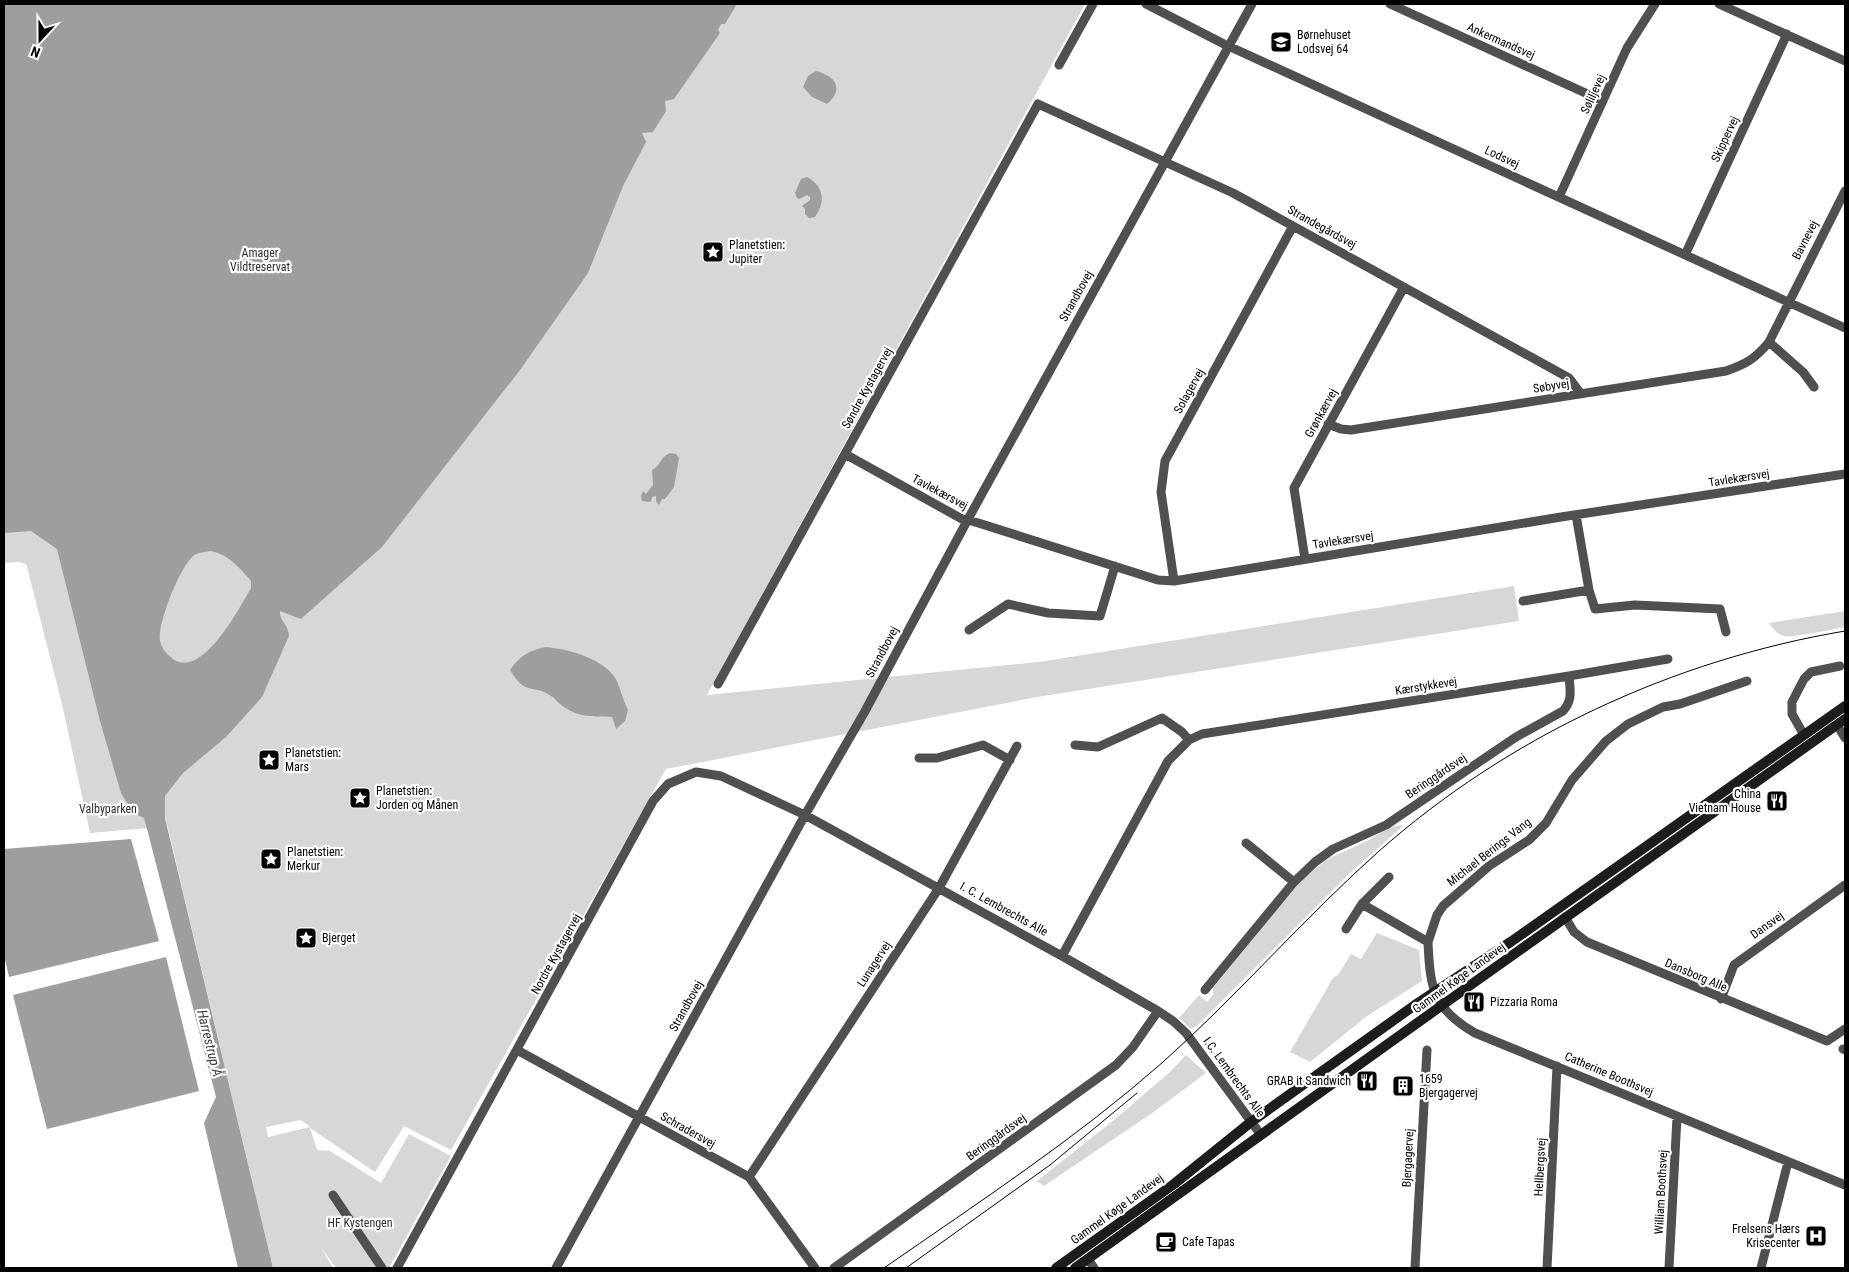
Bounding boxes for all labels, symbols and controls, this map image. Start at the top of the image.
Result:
north arrow [15,15,65,65]
street label: Ankermandsvej [1465,20,1537,62]
place label: Børnehuset Lodsvej 64 [1297,28,1351,56]
school or university icon: Børnehuset Lodsvej 64 [1269,30,1293,54]
text: N [28,43,42,61]
street label: Søliljevej [1578,72,1608,116]
street label: Skippervej [1708,114,1742,164]
street label: Lodsvej [1482,143,1522,171]
street label: Strandegårdsvej [1285,202,1359,252]
street label: Bavnevej [1789,218,1821,262]
place label: Planetstien: Jupiter [729,238,785,266]
place icon: Planetstien: Jupiter [701,240,725,264]
park label: Amager Vildtreservat [230,246,290,274]
street label: Strandbovej [1056,268,1096,324]
street label: Søndre Kystagervej [839,345,895,431]
street label: Solagervej [1171,366,1207,416]
street label: Søbyvej [1532,376,1570,396]
street label: Grønkærvej [1302,386,1340,440]
street label: Tavlekærsvej [1708,466,1770,490]
street label: Tavlekærsvej [910,471,970,513]
street label: Tavlekærsvej [1312,528,1374,552]
street label: Strandbovej [863,624,901,680]
street label: Kærstykkevej [1394,674,1458,698]
place label: Planetstien: Mars [285,746,341,774]
place icon: Planetstien: Mars [257,748,281,772]
street label: Beringgårdsvej [1403,751,1469,801]
place label: Planetstien: Jorden og Månen [376,784,458,812]
place icon: Planetstien: Jorden og Månen [348,786,372,810]
place label: China Vietnam House [1689,787,1761,815]
restaurant icon: China Vietnam House [1765,789,1789,813]
park label: Valbyparken [79,802,137,816]
street label: Michael Berings Vang [1444,815,1534,889]
place label: Planetstien: Merkur [287,845,343,873]
place icon: Planetstien: Merkur [259,847,283,871]
street label: I. C. Lembrechts Alle [958,879,1051,939]
street label: Dansvej [1748,908,1786,942]
street label: Nordre Kystagervej [528,911,584,997]
place icon: Bjerget [294,926,318,950]
place label: Bjerget [322,931,356,945]
street label: Lunagervej [854,939,894,989]
street label: Gammel Køge Landevej [1410,940,1508,1016]
street label: Dansborg Alle [1663,956,1730,995]
street label: Strandbovej [666,978,706,1034]
restaurant icon: Pizzaria Roma [1462,990,1486,1014]
place label: Pizzaria Roma [1490,995,1558,1009]
water label: Harrestrup Å [194,1008,227,1078]
street label: I.C. Lembrechts Alle [1200,1034,1268,1120]
street label: Catherine Boothsvej [1563,1049,1655,1099]
restaurant icon: GRAB it Sandwich [1355,1069,1379,1093]
place label: 1659 Bjergagervej [1419,1072,1478,1100]
place label: GRAB it Sandwich [1267,1074,1351,1088]
building icon: 1659 Bjergagervej [1391,1074,1415,1098]
street label: Schradersvej [658,1109,718,1151]
street label: Beringgårdsvej [963,1111,1029,1163]
street label: Bjergagervej [1399,1128,1417,1188]
street label: Hellbergsvej [1531,1137,1549,1197]
street label: William Boothsvej [1652,1149,1670,1235]
street label: Gammel Køge Landevej [1068,1171,1166,1247]
park label: HF Kystengen [327,1216,393,1230]
place label: Frelsens Hærs Krisecenter [1732,1222,1800,1250]
hospital icon: Frelsens Hærs Krisecenter [1804,1224,1828,1248]
cafe icon: Cafe Tapas [1154,1230,1178,1254]
place label: Cafe Tapas [1182,1235,1235,1249]

